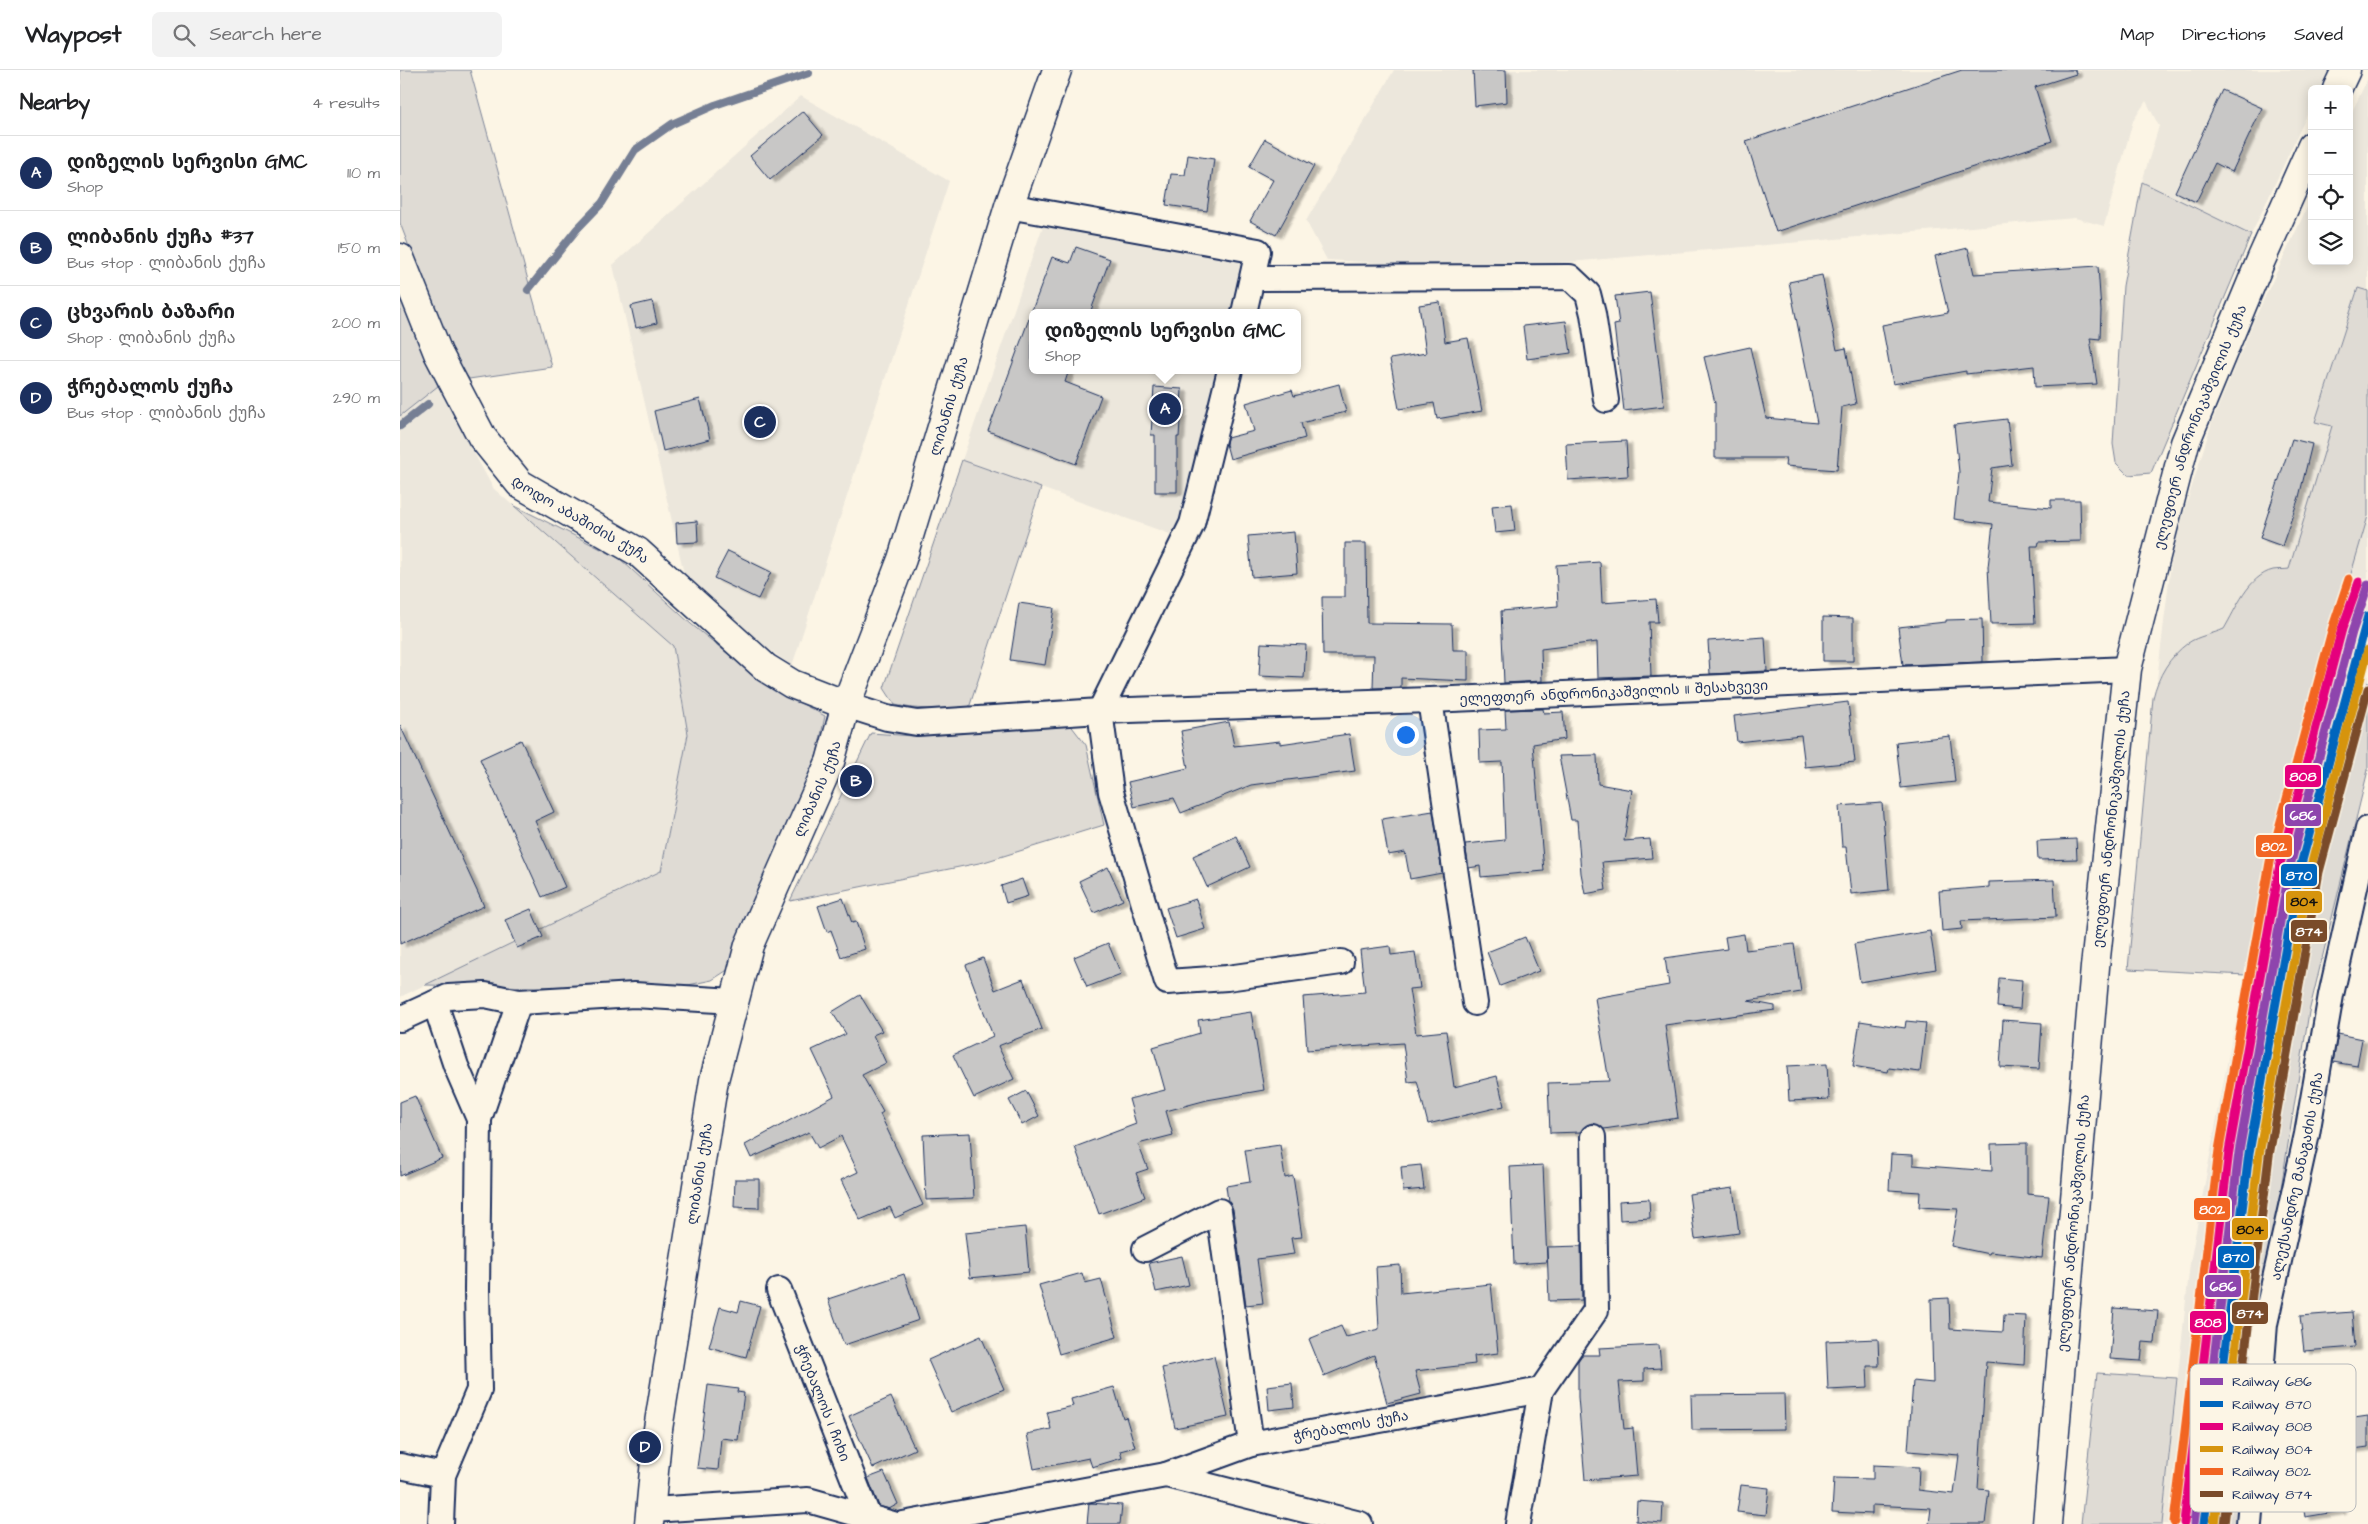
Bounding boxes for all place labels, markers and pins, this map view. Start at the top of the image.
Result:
pin: A [1149,390,1181,428]
pin: C [744,403,776,441]
pin: B [840,762,872,800]
pin: D [629,1428,661,1466]

